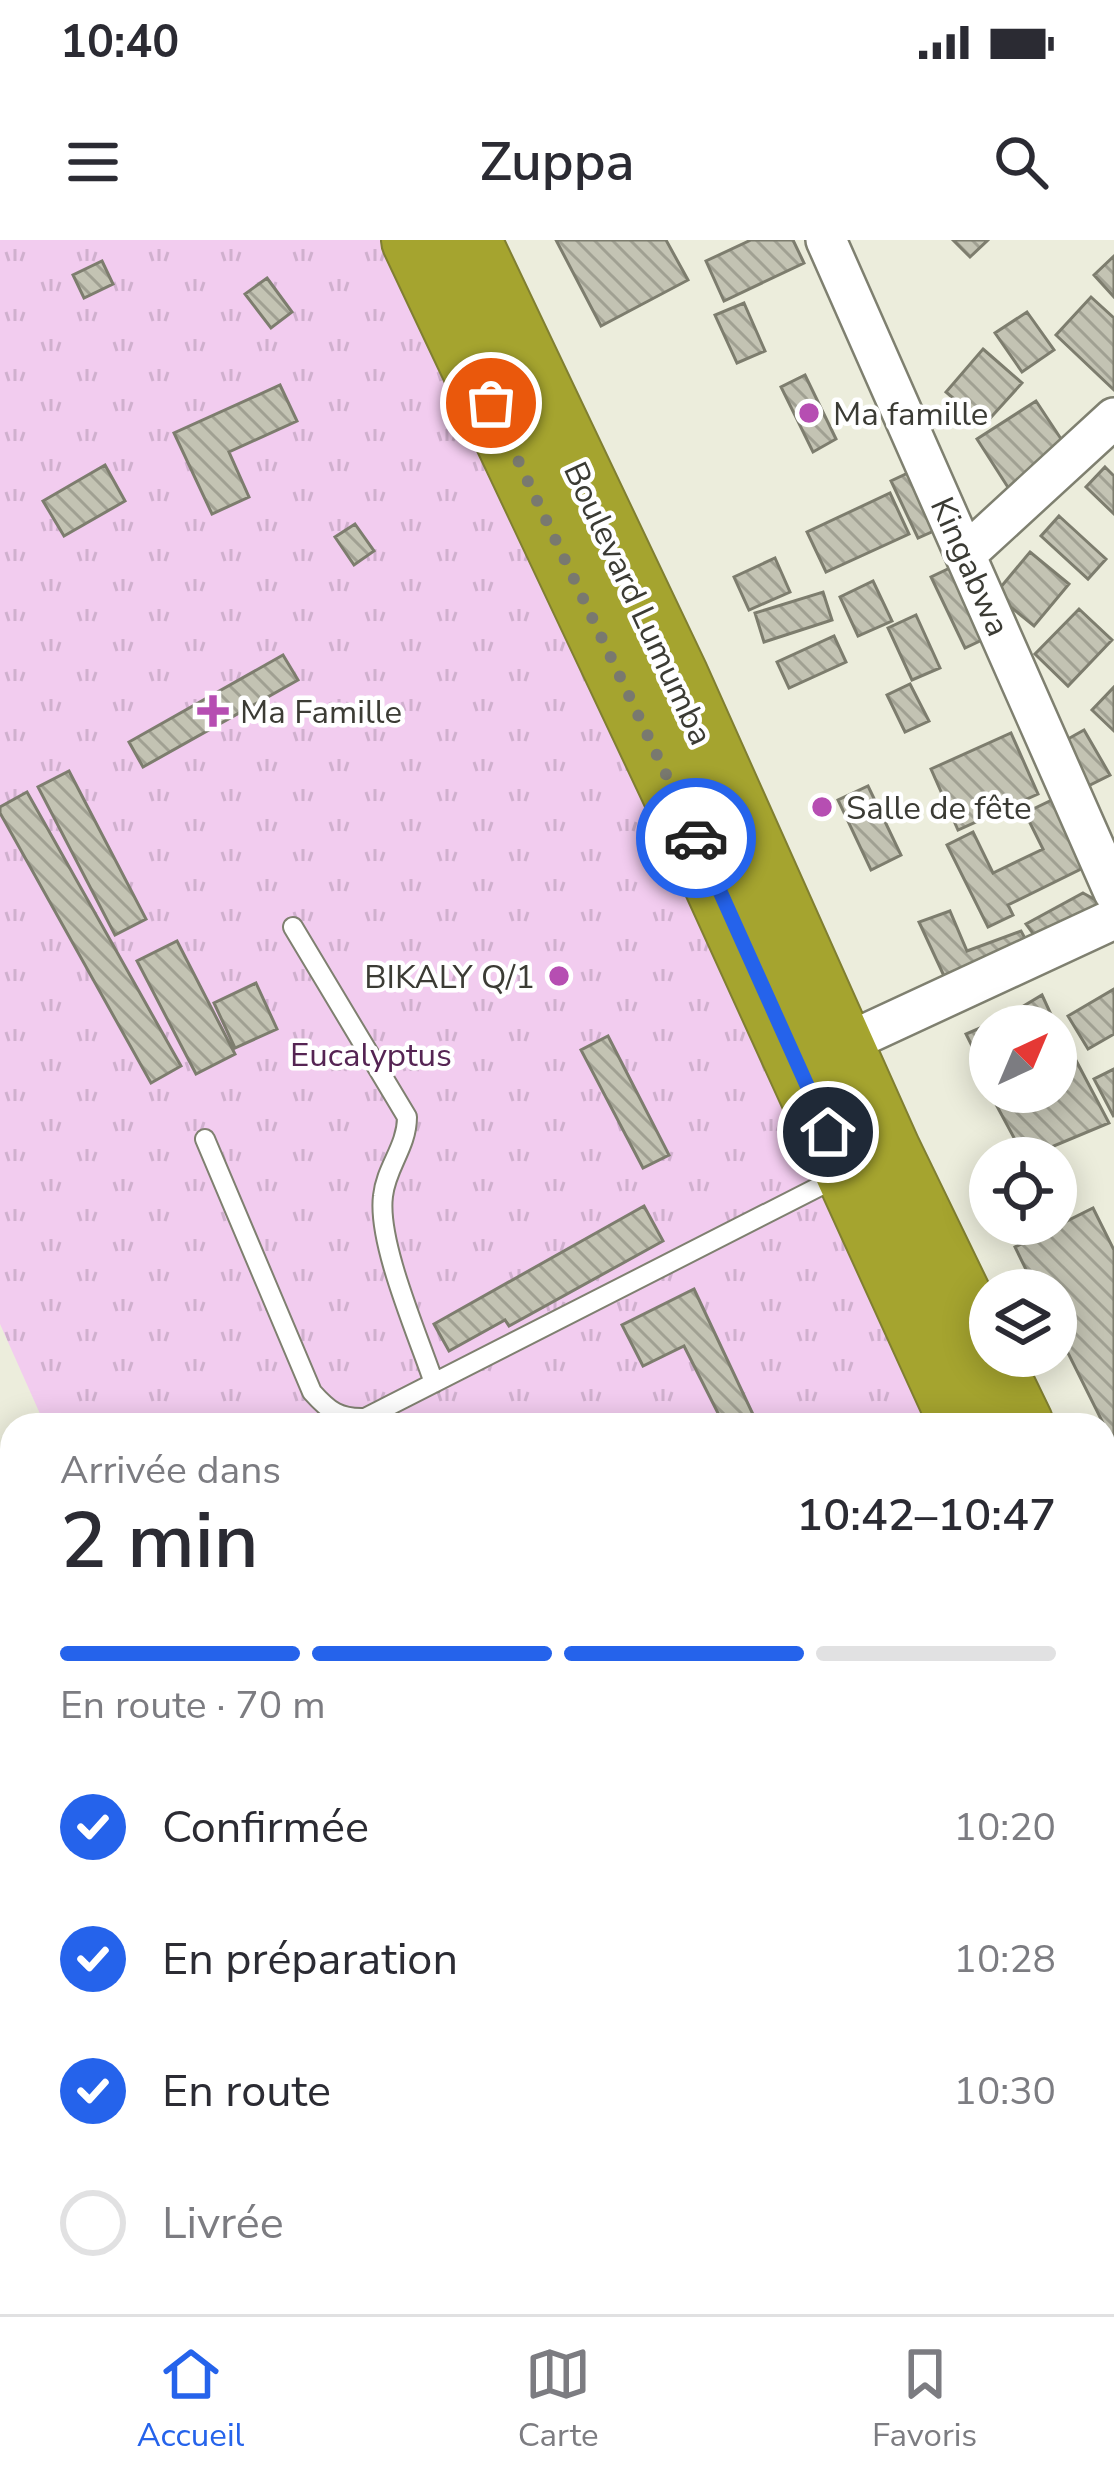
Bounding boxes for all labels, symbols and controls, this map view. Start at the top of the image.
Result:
text: 10:40 [60,12,179,73]
text: Zuppa [479,125,635,199]
icon: menu [60,129,126,195]
icon: search [988,129,1054,195]
pin [440,352,542,454]
icon: bag [458,370,524,436]
place label: Ma famille [833,392,988,437]
marker: Ma famille [796,400,822,426]
street label: Boulevard Lumumba [552,455,723,752]
street label: Kingabwa [919,490,1020,643]
place label: Ma Famille [240,690,402,735]
marker: Ma Famille [197,695,229,727]
courier [636,778,756,898]
place label: Salle de fête [846,786,1031,831]
marker: Salle de fête [809,794,835,820]
icon: car [663,805,729,871]
place label: BIKALY Q/1 [364,955,535,1000]
marker: BIKALY Q/1 [546,963,572,989]
north arrow [969,1005,1077,1113]
map controls [969,1005,1077,1377]
park label: Eucalyptus [290,1033,452,1078]
pin [777,1081,879,1183]
icon: home [795,1099,861,1165]
button: locate [969,1137,1077,1245]
button: layers [969,1269,1077,1377]
text: Arrivée dans [60,1444,281,1497]
text: 10:42–10:47 [796,1485,1056,1546]
text: 2 min [60,1488,259,1595]
text: En route · 70 m [60,1679,326,1732]
icon: check [60,1794,126,1860]
text: Confirmée [162,1797,369,1858]
text: 10:20 [954,1801,1056,1854]
icon: check [60,1926,126,1992]
text: En préparation [162,1929,458,1990]
text: 10:28 [954,1933,1056,1986]
icon: check [60,2058,126,2124]
text: En route [162,2061,331,2122]
text: 10:30 [954,2065,1056,2118]
text: Livrée [162,2193,284,2254]
tab: Accueil [137,2341,244,2458]
tab: Carte [518,2341,599,2458]
tab: Favoris [872,2341,977,2458]

